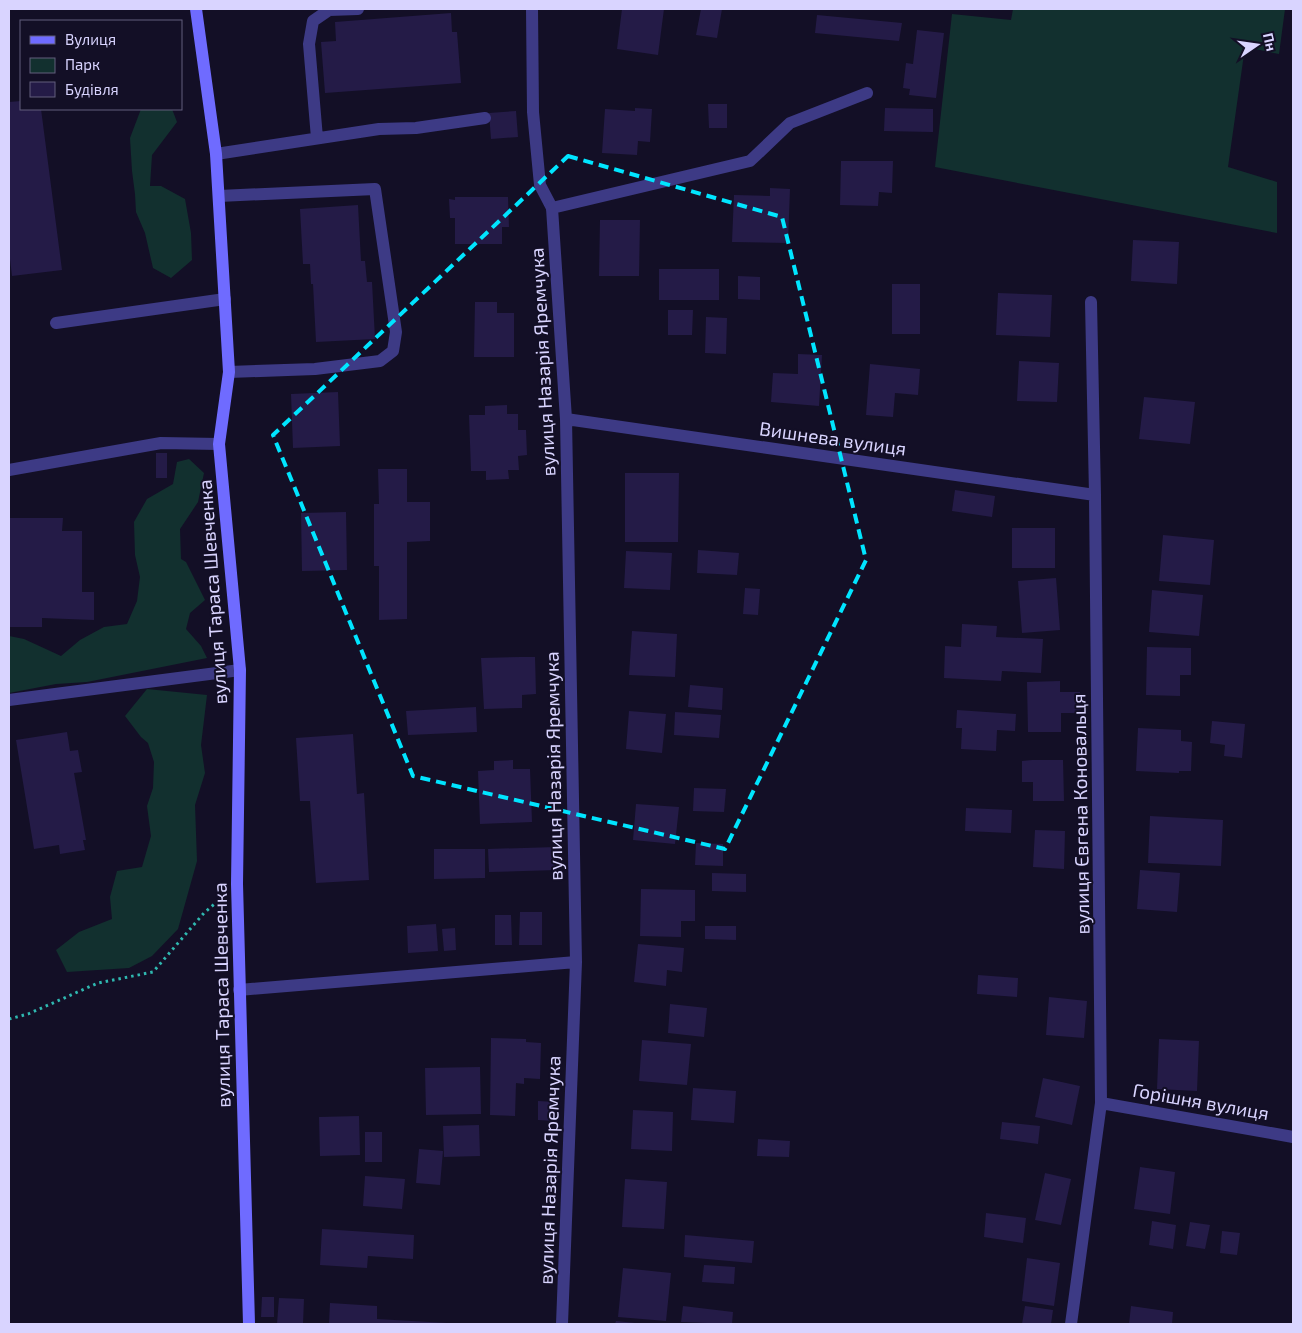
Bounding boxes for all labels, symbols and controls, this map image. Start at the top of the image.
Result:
legend [20,20,182,110]
north arrow [1232,20,1282,70]
text: Вулиця [65,30,116,49]
text: Пн [1260,31,1280,53]
text: Парк [65,55,100,73]
text: Будівля [65,80,119,99]
street label: вулиця Назарія Яремчука [525,247,560,477]
street label: Вишнева вулиця [758,416,908,461]
street label: вулиця Тараса Шевченка [193,479,232,705]
street label: вулиця Назарія Яремчука [540,651,567,881]
street label: вулиця Євгена Коновальця [1066,693,1095,935]
street label: вулиця Тараса Шевченка [208,882,235,1108]
street label: вулиця Назарія Яремчука [534,1055,565,1285]
street label: Горішня вулиця [1131,1078,1271,1125]

